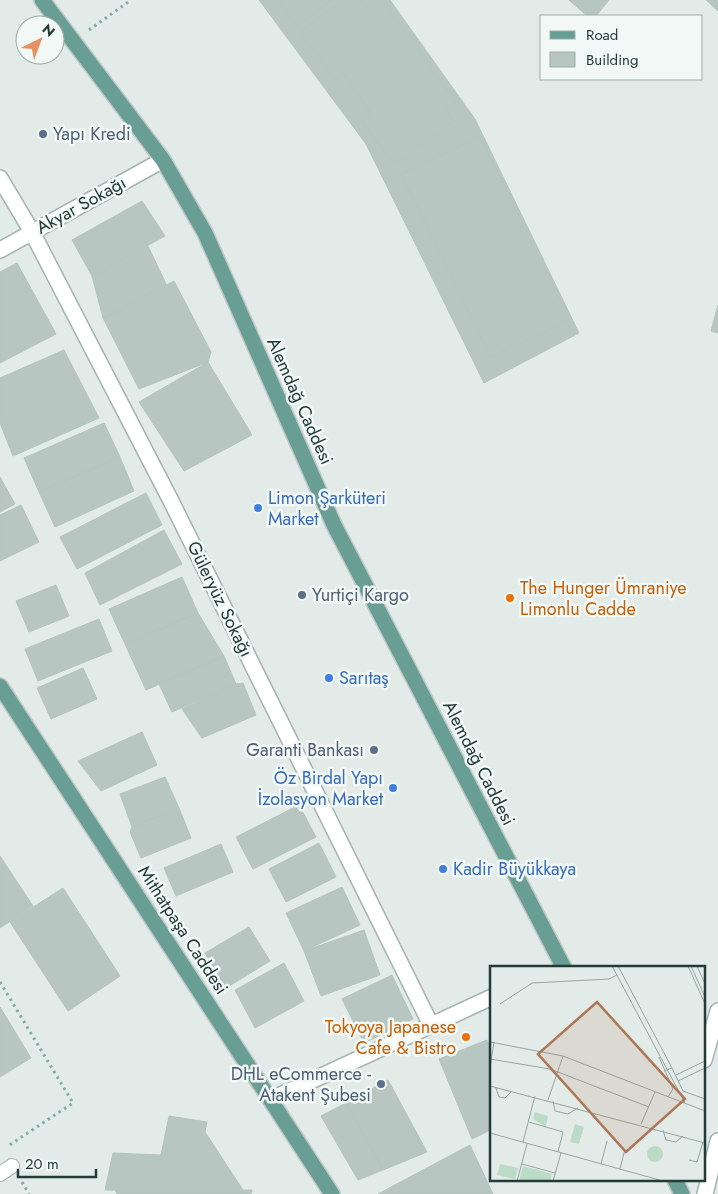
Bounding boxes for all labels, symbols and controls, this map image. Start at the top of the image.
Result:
north arrow [15,15,65,65]
legend [540,15,703,80]
text: N [38,19,60,41]
text: Road [586,24,618,46]
text: Building [586,49,638,71]
place label: Yapı Kredi [53,121,131,147]
marker: Yapı Kredi [37,128,49,140]
street label: Akyar Sokağı [31,170,131,240]
street label: Alemdağ Caddesi [260,333,340,469]
place label: Limon Şarküteri Market [268,485,386,532]
marker: Limon Şarküteri Market [252,502,264,514]
street label: Güleryüz Sokağı [181,537,259,661]
place label: The Hunger Ümraniye Limonlu Cadde [520,575,687,622]
place label: Yurtiçi Kargo [312,582,409,608]
marker: Yurtiçi Kargo [296,589,308,601]
marker: The Hunger Ümraniye Limonlu Cadde [504,592,516,604]
place label: Sarıtaş [339,665,389,691]
marker: Sarıtaş [323,672,335,684]
street label: Alemdağ Caddesi [436,696,522,830]
place label: Garanti Bankası [246,737,364,763]
marker: Garanti Bankası [368,744,380,756]
place label: Öz Birdal Yapı İzolasyon Market [258,765,384,812]
marker: Öz Birdal Yapı İzolasyon Market [387,782,399,794]
place label: Kadir Büyükkaya [453,856,576,882]
street label: Mithatpaşa Caddesi [132,860,234,1000]
marker: Kadir Büyükkaya [437,863,449,875]
inset map [490,966,706,1182]
place label: Tokyoya Japanese Cafe & Bistro [325,1014,456,1061]
marker: Tokyoya Japanese Cafe & Bistro [460,1031,472,1043]
place label: DHL eCommerce - Atakent Şubesi [231,1061,371,1108]
marker: DHL eCommerce - Atakent Şubesi [375,1078,387,1090]
scale bar [18,1146,95,1178]
text: 20 m [25,1153,59,1175]

